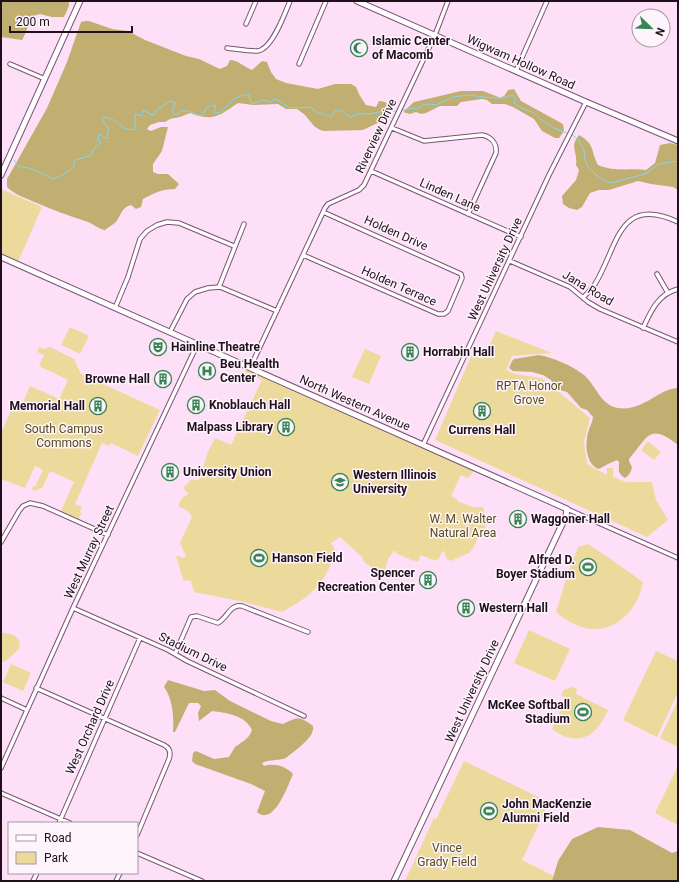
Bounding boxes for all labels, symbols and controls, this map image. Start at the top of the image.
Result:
scale bar [10,8,132,34]
north arrow [631,8,671,48]
text: 200 m [16,15,50,29]
text: N [652,26,667,38]
street label: Wigwam Hollow Road [465,32,577,92]
place label: Islamic Center of Macomb [372,34,451,62]
mosque icon: Islamic Center of Macomb [349,38,369,58]
street label: Riverview Drive [353,96,399,176]
street label: Linden Lane [418,175,482,215]
street label: Holden Drive [362,213,430,253]
street label: West University Drive [465,215,525,323]
street label: Holden Terrace [359,263,439,309]
street label: Jana Road [560,267,616,309]
theatre icon: Hainline Theatre [148,337,168,357]
place label: Hainline Theatre [171,340,260,354]
building icon: Horrabin Hall [400,342,420,362]
place label: Horrabin Hall [423,345,494,359]
place label: Beu Health Center [220,357,279,385]
hospital icon: Beu Health Center [197,361,217,381]
building icon: Browne Hall [153,369,173,389]
place label: Browne Hall [85,372,150,386]
street label: North Western Avenue [298,372,412,434]
park label: RPTA Honor Grove [496,379,562,407]
building icon: Knoblauch Hall [186,395,206,415]
building icon: Memorial Hall [88,396,108,416]
place label: Knoblauch Hall [209,398,290,412]
place label: Memorial Hall [9,399,85,413]
building icon: Currens Hall [472,401,492,421]
building icon: Malpass Library [276,417,296,437]
place label: Malpass Library [187,420,274,434]
park label: South Campus Commons [25,422,103,450]
place label: Currens Hall [449,423,515,437]
building icon: University Union [160,462,180,482]
place label: University Union [183,465,272,479]
place label: Western Illinois University [353,468,436,496]
school or university icon: Western Illinois University [330,472,350,492]
street label: West Murray Street [61,503,117,601]
building icon: Waggoner Hall [508,509,528,529]
park label: W. M. Walter Natural Area [430,512,496,540]
place label: Waggoner Hall [531,512,610,526]
sports icon: Hanson Field [249,548,269,568]
place label: Hanson Field [272,551,343,565]
place label: Alfred D. Boyer Stadium [496,553,575,581]
sports icon: Alfred D. Boyer Stadium [578,557,598,577]
place label: Spencer Recreation Center [318,566,416,594]
building icon: Spencer Recreation Center [418,570,438,590]
building icon: Western Hall [456,598,476,618]
place label: Western Hall [479,601,548,615]
street label: Stadium Drive [157,629,229,675]
street label: West University Drive [442,637,502,745]
street label: West Orchard Drive [63,677,117,777]
place label: McKee Softball Stadium [488,698,570,726]
sports icon: McKee Softball Stadium [573,702,593,722]
place label: John MacKenzie Alumni Field [502,797,592,825]
sports icon: John MacKenzie Alumni Field [479,801,499,821]
legend [8,822,138,874]
text: Road [44,831,72,845]
park label: Vince Grady Field [417,841,477,869]
text: Park [44,851,69,865]

